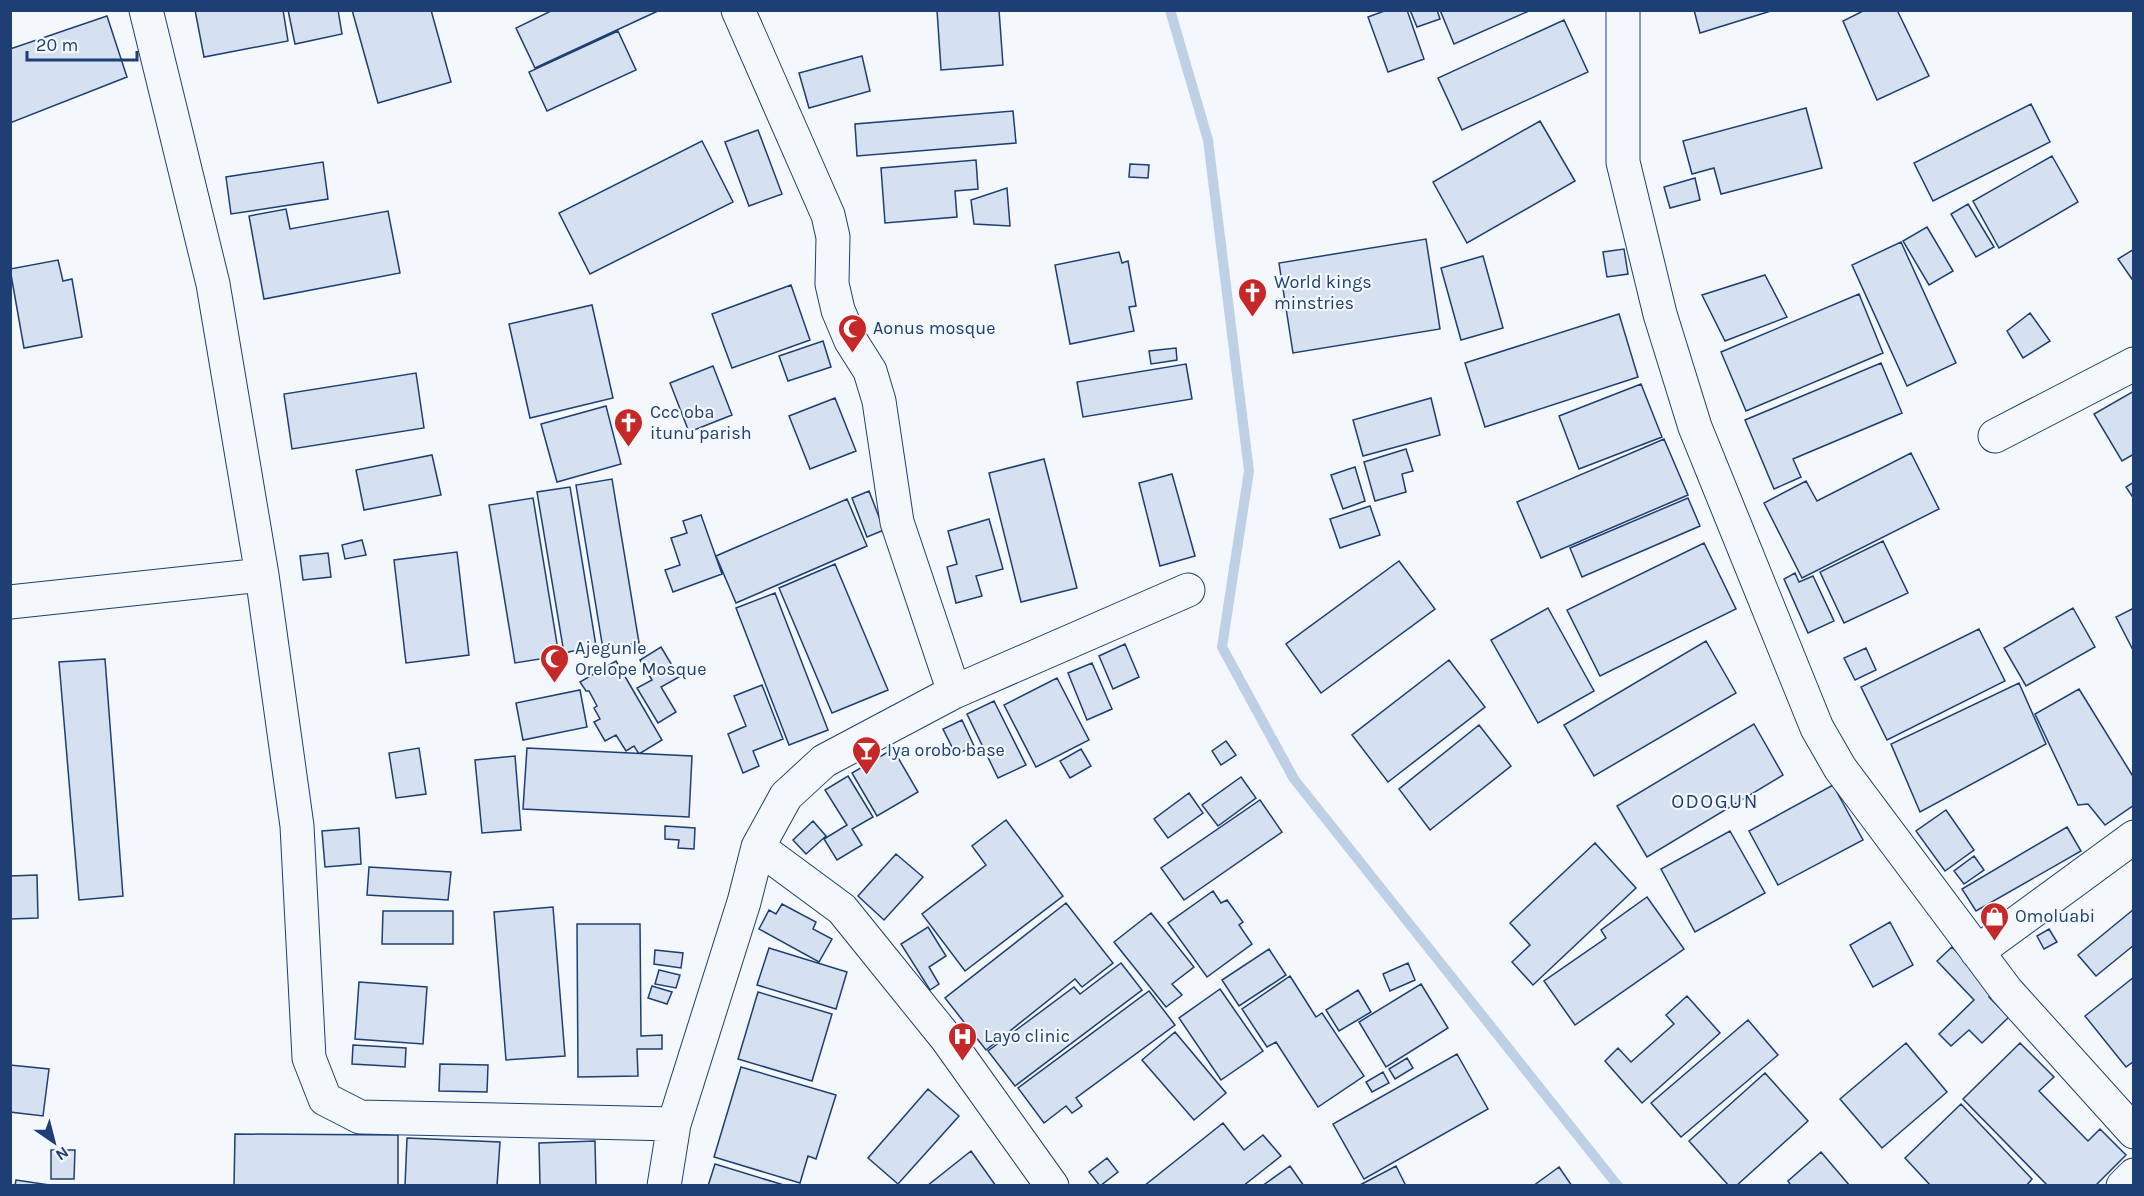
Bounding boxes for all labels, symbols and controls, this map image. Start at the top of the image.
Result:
scale bar [27,24,136,62]
text: 20 m [36,34,78,56]
place label: World kings minstries [1274,271,1372,314]
church icon: World kings minstries [1237,276,1269,318]
mosque icon: Aonus mosque [836,312,868,354]
place label: Aonus mosque [873,317,995,339]
place label: Ccc oba itunu parish [650,401,752,444]
church icon: Ccc oba itunu parish [613,406,645,448]
place label: Ajegunle Orelope Mosque [575,637,707,680]
mosque icon: Ajegunle Orelope Mosque [538,642,570,684]
bar icon: Iya orobo base [850,734,882,776]
place label: Iya orobo base [887,739,1005,761]
district label: ODOGUN [1671,790,1759,813]
shop icon: Omoluabi [1978,900,2010,942]
place label: Omoluabi [2015,905,2095,927]
hospital icon: Layo clinic [947,1020,979,1062]
place label: Layo clinic [984,1025,1070,1047]
north arrow [24,1112,84,1172]
text: N [52,1143,72,1165]

